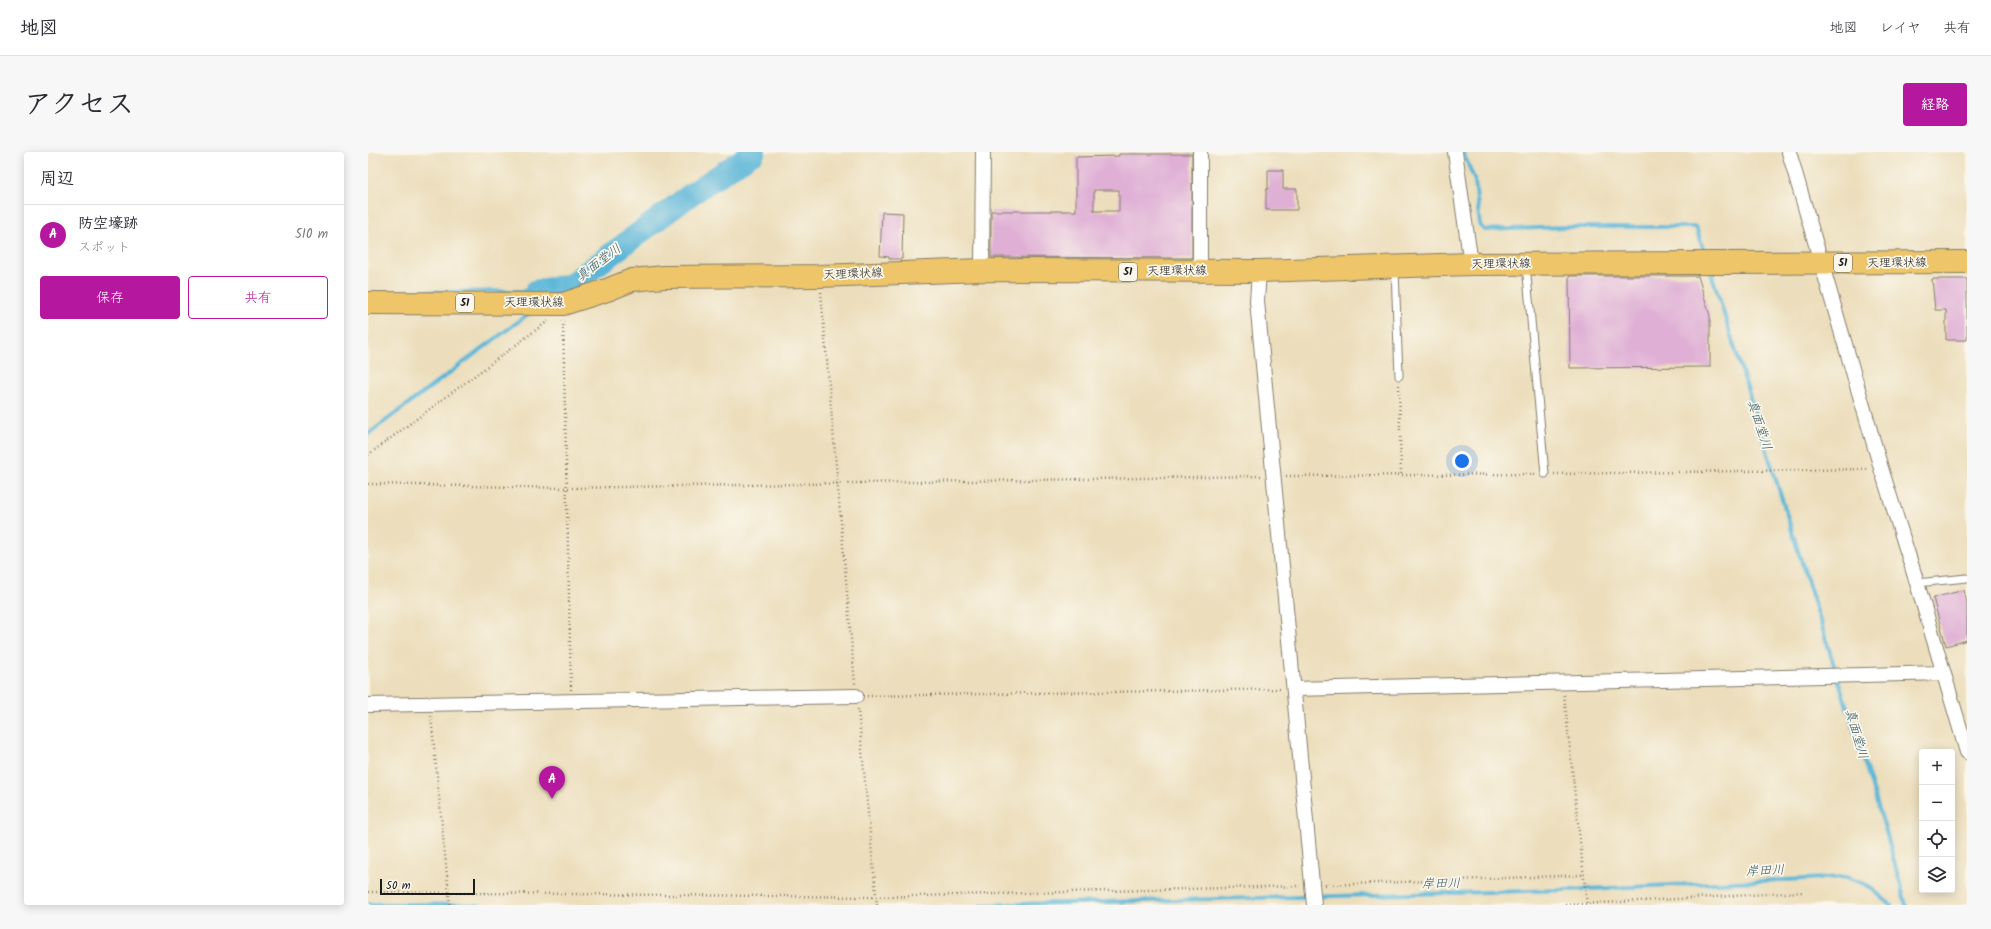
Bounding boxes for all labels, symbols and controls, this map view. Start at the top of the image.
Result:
text: 地図 [20,14,58,44]
text: 地図 [1830,17,1858,39]
text: レイヤ [1880,17,1921,39]
text: 共有 [1943,17,1971,39]
text: アクセス [24,83,134,128]
button: 経路 [1903,83,1967,126]
text: 周辺 [40,166,74,193]
text: 防空壕跡 [78,212,138,236]
text: A [49,224,57,245]
text: 510 m [295,224,328,245]
text: スポット [78,237,130,258]
water label: 真面堂川 [572,239,626,287]
street label: 天理環状線 [1867,253,1927,273]
street label: 天理環状線 [1471,254,1531,274]
road number: 51 [1834,254,1852,272]
street label: 天理環状線 [1147,261,1207,281]
street label: 天理環状線 [823,263,883,285]
road number: 51 [1119,263,1137,281]
button: 保存 [40,276,180,319]
button: 共有 [188,276,328,319]
street label: 天理環状線 [504,293,564,312]
road number: 51 [456,294,474,312]
water label: 真面堂川 [1741,397,1777,453]
your location [1452,451,1472,471]
water label: 真面堂川 [1839,706,1873,762]
map controls [1919,749,1955,893]
button: + [1919,749,1955,785]
pin: A [539,766,565,799]
button: − [1919,785,1955,821]
button: locate [1919,821,1955,857]
button: layers [1919,857,1955,893]
water label: 岸田川 [1745,859,1785,883]
water label: 岸田川 [1421,873,1461,895]
scale bar [380,877,475,896]
text: 50 m [386,877,411,895]

